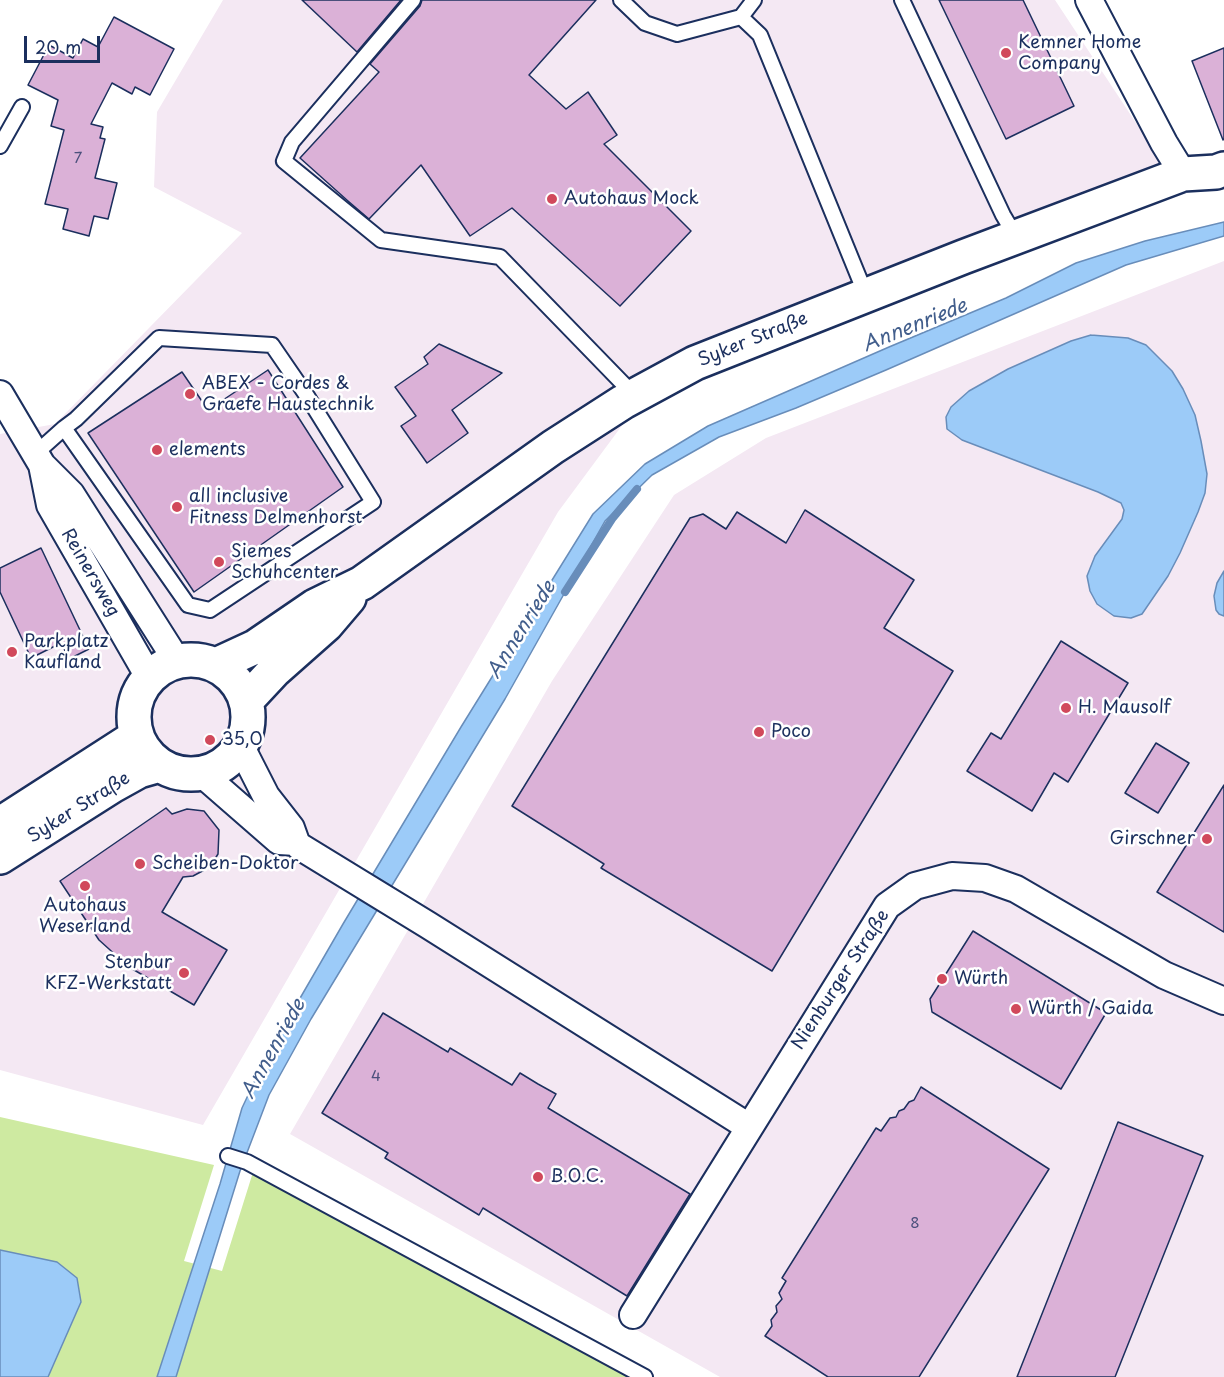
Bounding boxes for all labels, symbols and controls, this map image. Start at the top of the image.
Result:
scale bar [27,24,104,62]
place label: Kemner Home Company [1018,32,1141,74]
text: 20 m [35,33,81,60]
marker: Kemner Home Company [999,46,1013,60]
house number: 7 [74,150,82,168]
place label: Autohaus Mock [564,188,699,210]
marker: Autohaus Mock [545,192,559,206]
water label: Annenriede [859,294,971,358]
street label: Syker Straße [695,308,811,372]
place label: ABEX - Cordes & Graefe Haustechnik [202,373,374,416]
marker: ABEX - Cordes & Graefe Haustechnik [183,387,197,401]
place label: elements [169,439,246,461]
marker: elements [150,443,164,457]
place label: all inclusive Fitness Delmenhorst [189,486,363,528]
marker: all inclusive Fitness Delmenhorst [170,500,184,514]
street label: Reinersweg [56,525,124,621]
place label: Siemes Schuhcenter [231,541,338,584]
marker: Siemes Schuhcenter [212,555,226,569]
water label: Annenriede [483,577,561,683]
place label: Parkplatz Kaufland [24,631,108,674]
marker: Parkplatz Kaufland [5,645,19,659]
place label: H. Mausolf [1078,697,1171,719]
marker: H. Mausolf [1059,701,1073,715]
place label: Poco [771,721,811,743]
marker: Poco [752,725,766,739]
place label: 35,0 [222,729,263,751]
marker: 35,0 [203,733,217,747]
street label: Syker Straße [24,768,134,848]
place label: Girschner [1110,828,1195,850]
marker: Girschner [1200,832,1214,846]
place label: Scheiben-Doktor [152,853,298,875]
marker: Scheiben-Doktor [133,857,147,871]
marker: Autohaus Weserland [78,879,92,893]
place label: Autohaus Weserland [39,895,131,938]
street label: Nienburger Straße [788,906,894,1054]
place label: Stenbur KFZ-Werkstatt [45,952,172,994]
marker: Stenbur KFZ-Werkstatt [177,966,191,980]
place label: Würth [954,968,1008,990]
marker: Würth [935,972,949,986]
water label: Annenriede [237,995,311,1103]
place label: Würth / Gaida [1028,998,1153,1020]
marker: Würth / Gaida [1009,1002,1023,1016]
house number: 4 [371,1068,381,1086]
place label: B.O.C. [550,1166,604,1188]
marker: B.O.C. [531,1170,545,1184]
house number: 8 [910,1215,920,1233]

